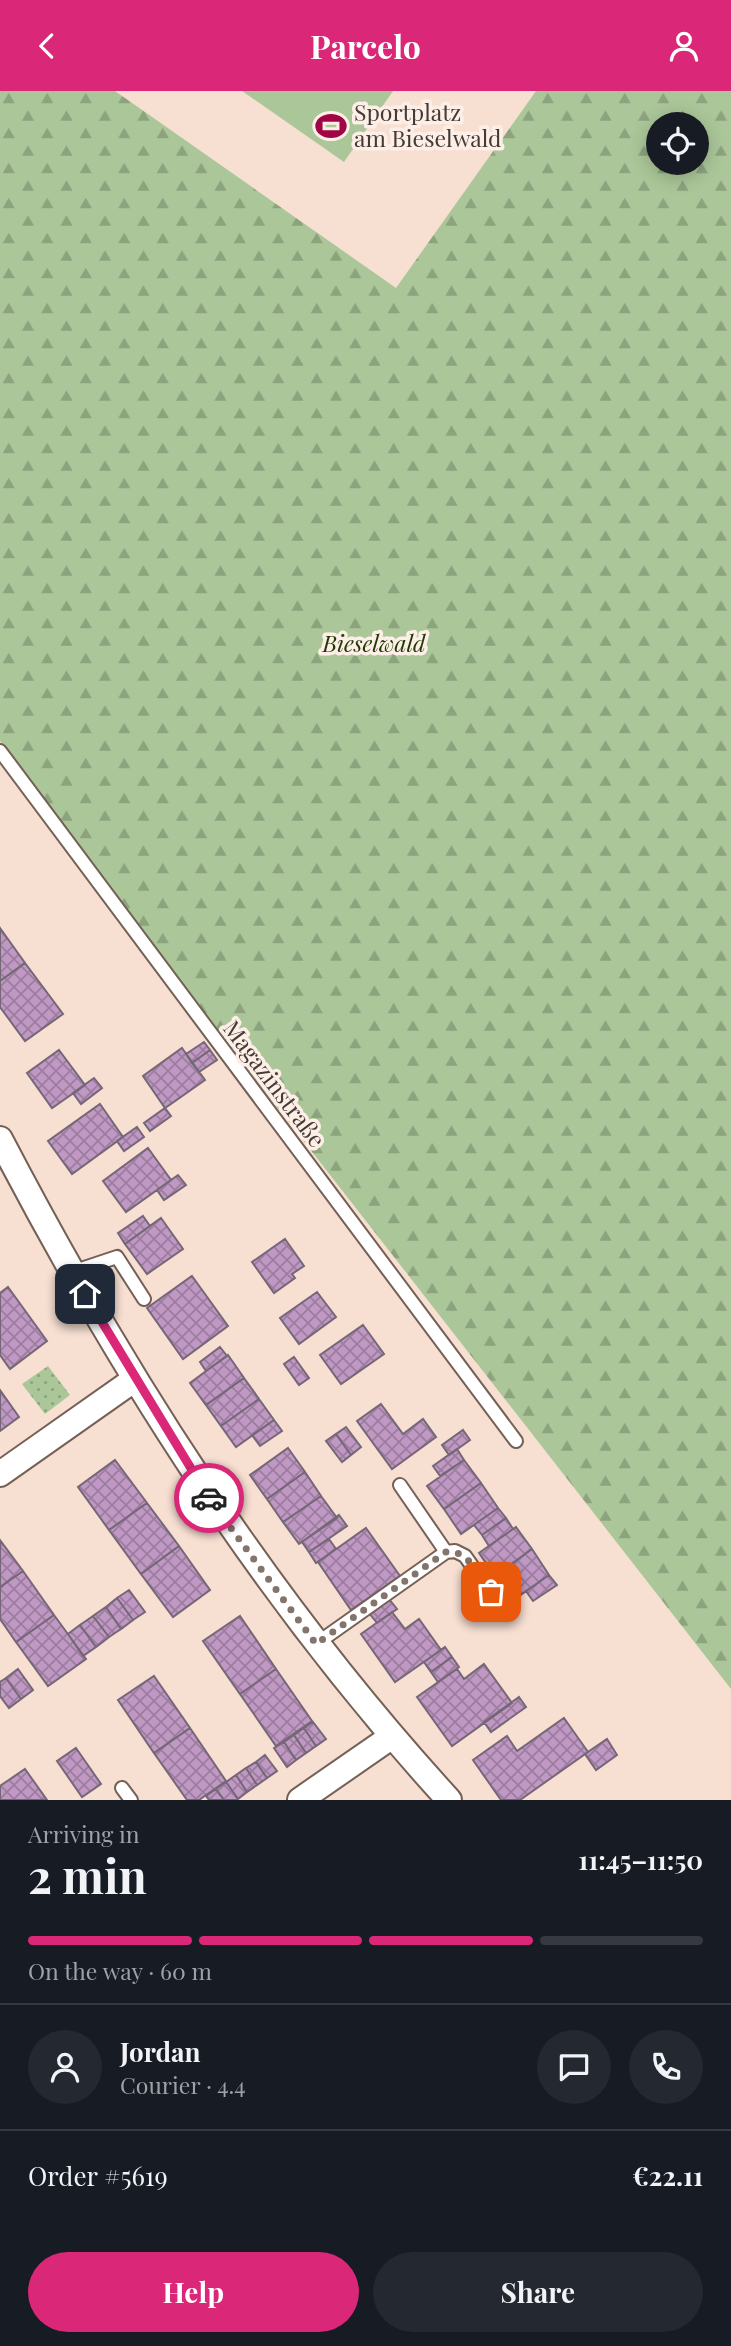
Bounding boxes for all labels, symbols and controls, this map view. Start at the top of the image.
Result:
text: Parcelo [310,24,421,67]
icon: back [28,27,66,65]
icon: person [665,27,703,65]
place label: Sportplatz am Bieselwald [354,96,501,153]
sports icon: Sportplatz am Bieselwald [314,109,348,143]
map controls [646,112,709,175]
button: locate [646,112,709,175]
park label: Bieselwald [322,627,426,658]
street label: Magazinstraße [217,1013,333,1153]
pin [55,1264,115,1324]
icon: home [66,1275,104,1313]
courier [174,1463,244,1533]
icon: car [190,1479,228,1517]
pin [461,1562,521,1622]
icon: bag [472,1573,510,1611]
text: Arriving in [28,1818,140,1849]
text: 11:45–11:50 [578,1842,703,1877]
text: 2 min [28,1844,147,1906]
text: On the way · 60 m [28,1955,212,1986]
button: person [28,2030,102,2104]
button: chat [537,2030,611,2104]
button: phone [629,2030,703,2104]
text: Jordan [120,2034,200,2069]
text: Courier · 4.4 [120,2069,246,2100]
text: Order #5619 [28,2158,168,2193]
text: €22.11 [632,2158,703,2193]
button: Help [28,2252,359,2332]
button: Share [373,2252,703,2332]

